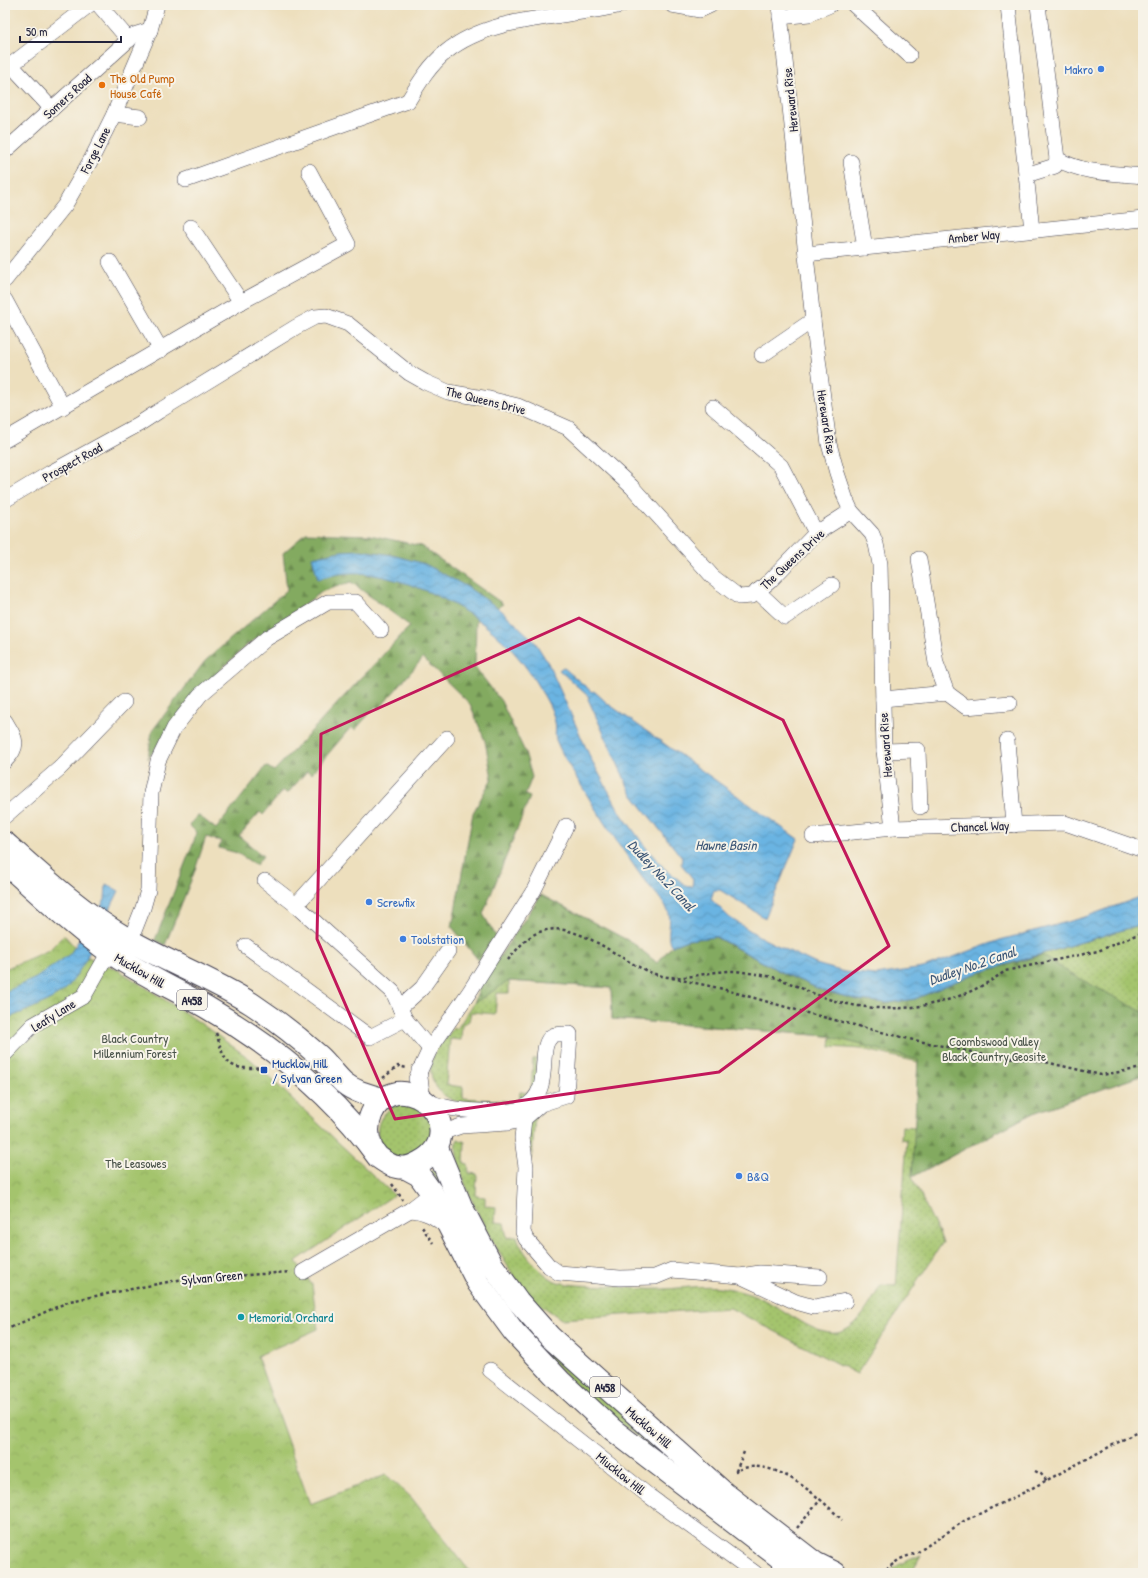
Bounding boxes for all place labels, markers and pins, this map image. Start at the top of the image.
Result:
place label: Makro [1065,60,1093,78]
marker: Makro [1096,64,1106,74]
place label: The Old Pump House Café [110,69,175,102]
marker: The Old Pump House Café [97,80,107,90]
place label: Screwfix [377,893,415,911]
marker: Screwfix [364,897,374,907]
place label: Toolstation [411,930,464,948]
marker: Toolstation [398,934,408,944]
place label: Mucklow Hill / Sylvan Green [272,1054,342,1087]
marker: Mucklow Hill / Sylvan Green [259,1065,269,1075]
place label: B&Q [747,1167,769,1185]
marker: B&Q [734,1171,744,1181]
place label: Memorial Orchard [249,1308,333,1326]
marker: Memorial Orchard [236,1312,246,1322]

